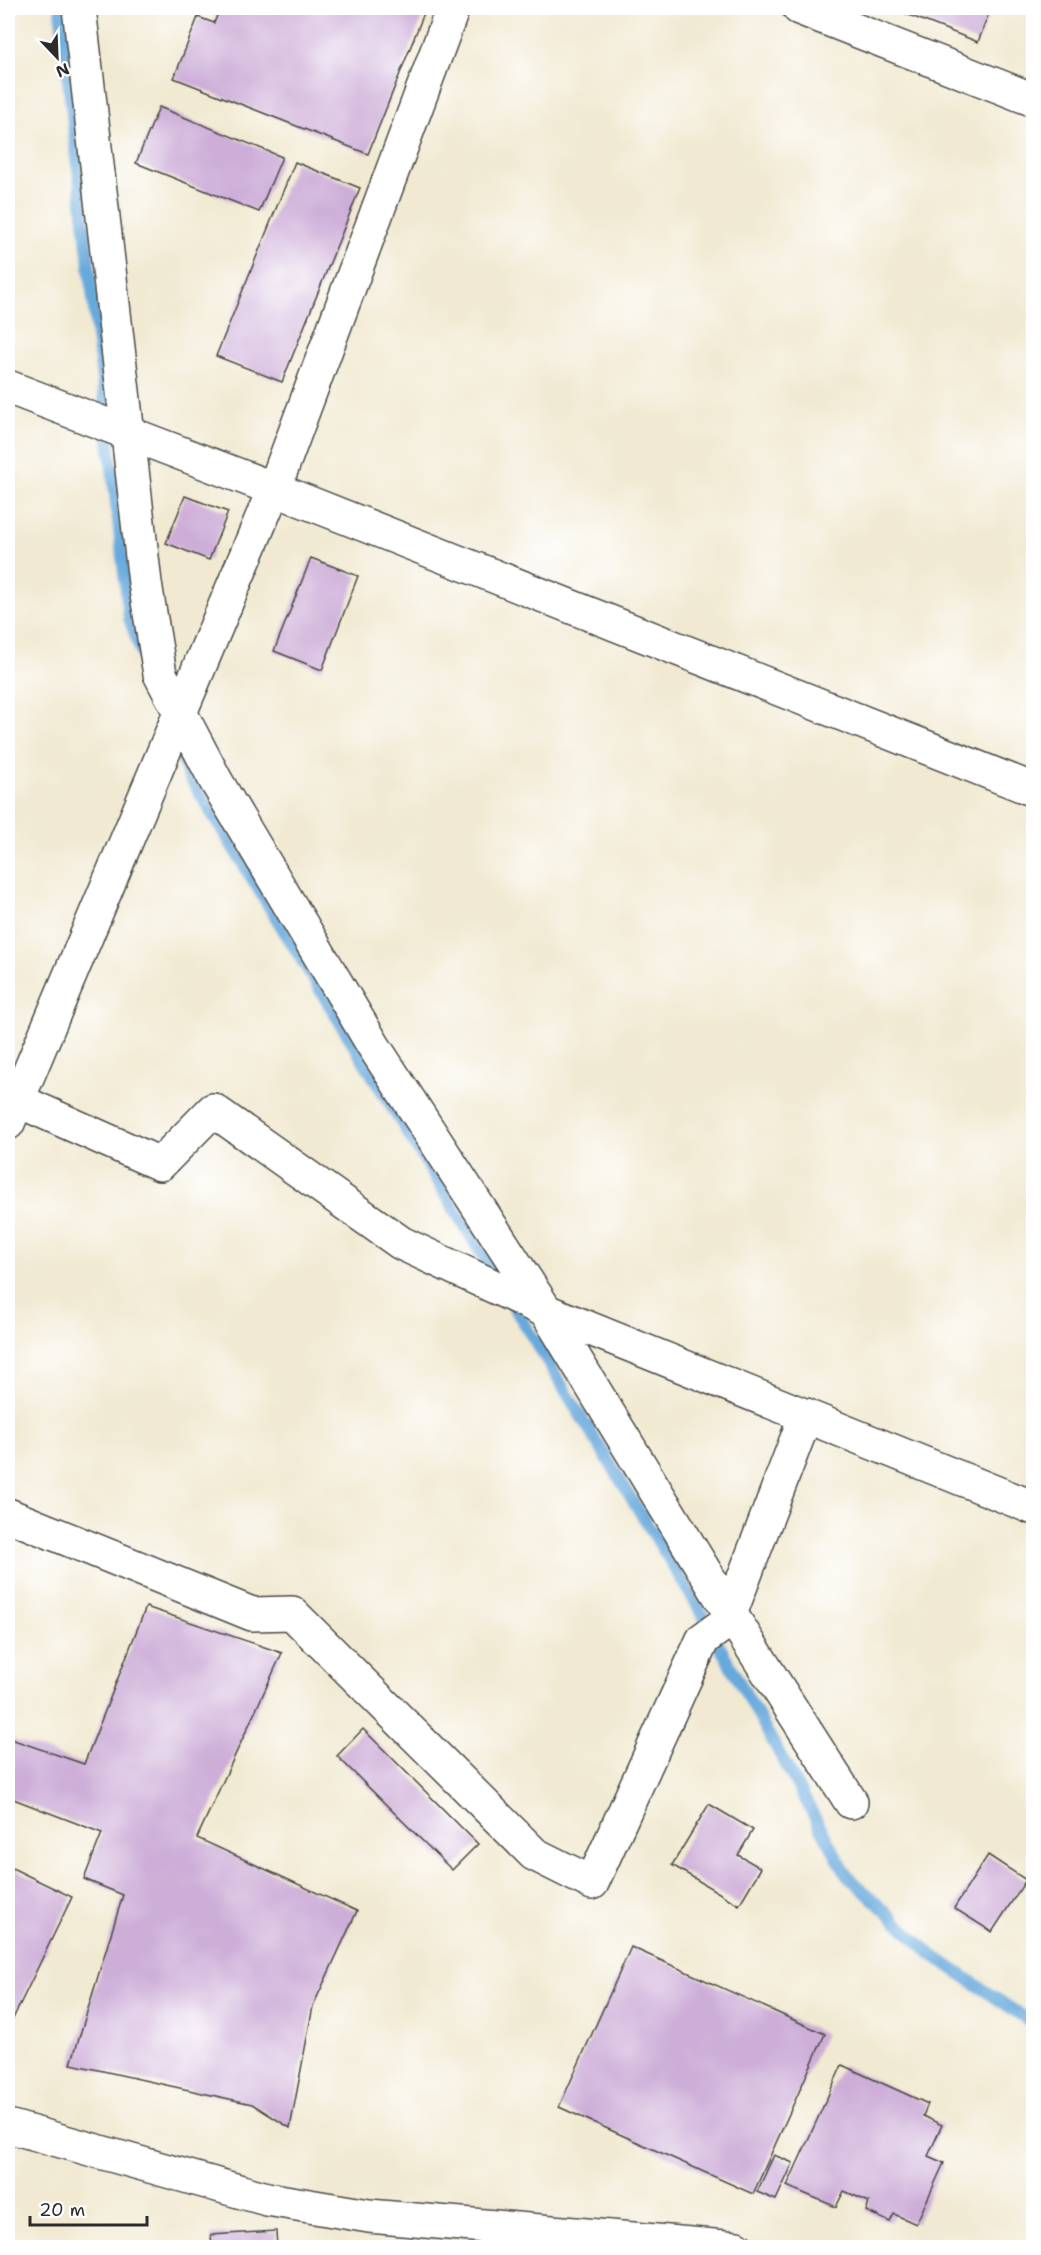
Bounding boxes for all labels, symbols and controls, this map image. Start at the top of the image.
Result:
north arrow [27,27,87,87]
text: N [53,58,73,82]
scale bar [30,2189,147,2227]
text: 20 m [39,2198,85,2222]

